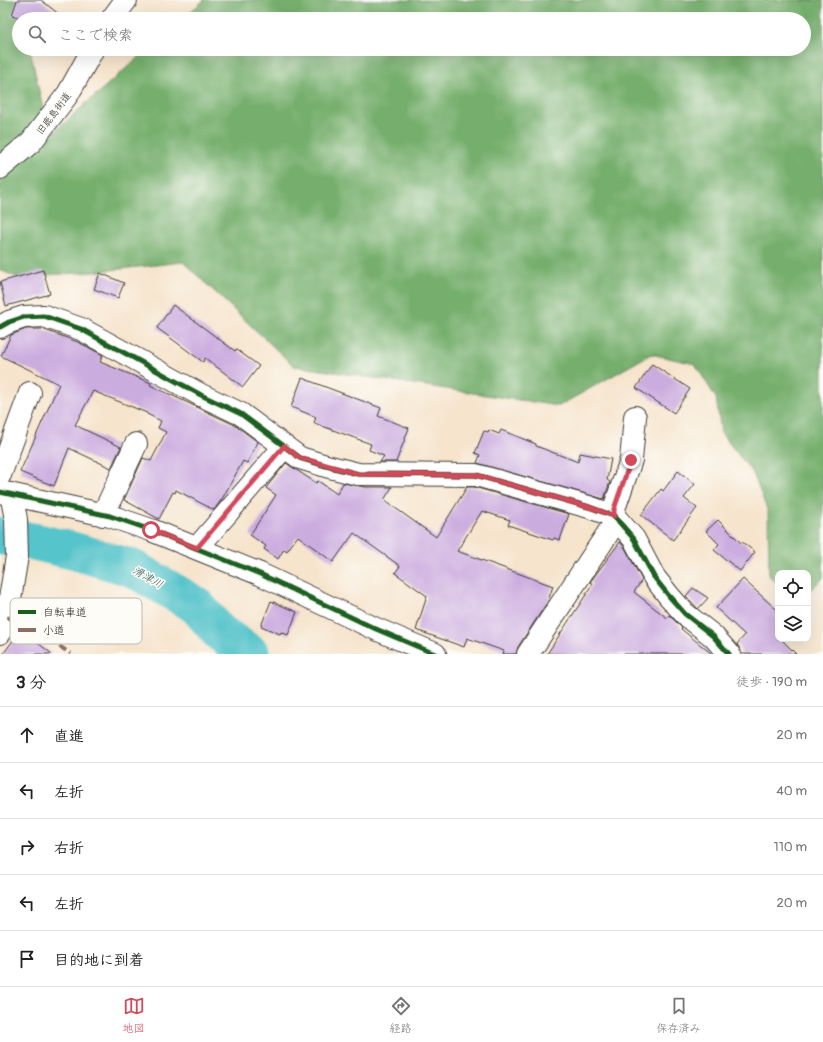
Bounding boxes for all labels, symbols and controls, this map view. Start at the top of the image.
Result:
search box [12,12,811,56]
icon: search [26,23,48,45]
text: ここで検索 [58,26,133,45]
street label: 旧鹿島街道 [34,90,74,137]
route end [622,451,640,469]
route start [142,521,160,539]
water label: 滑津川 [130,564,165,591]
map controls [775,570,811,642]
button: locate [775,570,811,606]
legend [10,598,142,644]
text: 自転車道 [43,606,87,619]
button: layers [775,606,811,642]
text: 小道 [43,624,65,637]
text: 3 分 [16,672,46,693]
text: 徒歩 · 190 m [736,674,807,690]
icon: ahead [16,724,38,746]
text: 直進 [54,727,84,746]
text: 20 m [776,727,807,743]
icon: left [16,780,38,802]
text: 左折 [54,783,84,802]
text: 40 m [776,783,807,799]
icon: right [16,836,38,858]
text: 右折 [54,839,84,858]
text: 110 m [774,839,807,855]
icon: left [16,892,38,914]
text: 左折 [54,895,84,914]
text: 20 m [776,895,807,911]
icon: arrive [16,948,38,970]
text: 目的地に到着 [54,951,144,970]
tab: 地図 [123,995,145,1035]
tab: 経路 [390,995,412,1035]
tab: 保存済み [657,995,701,1035]

